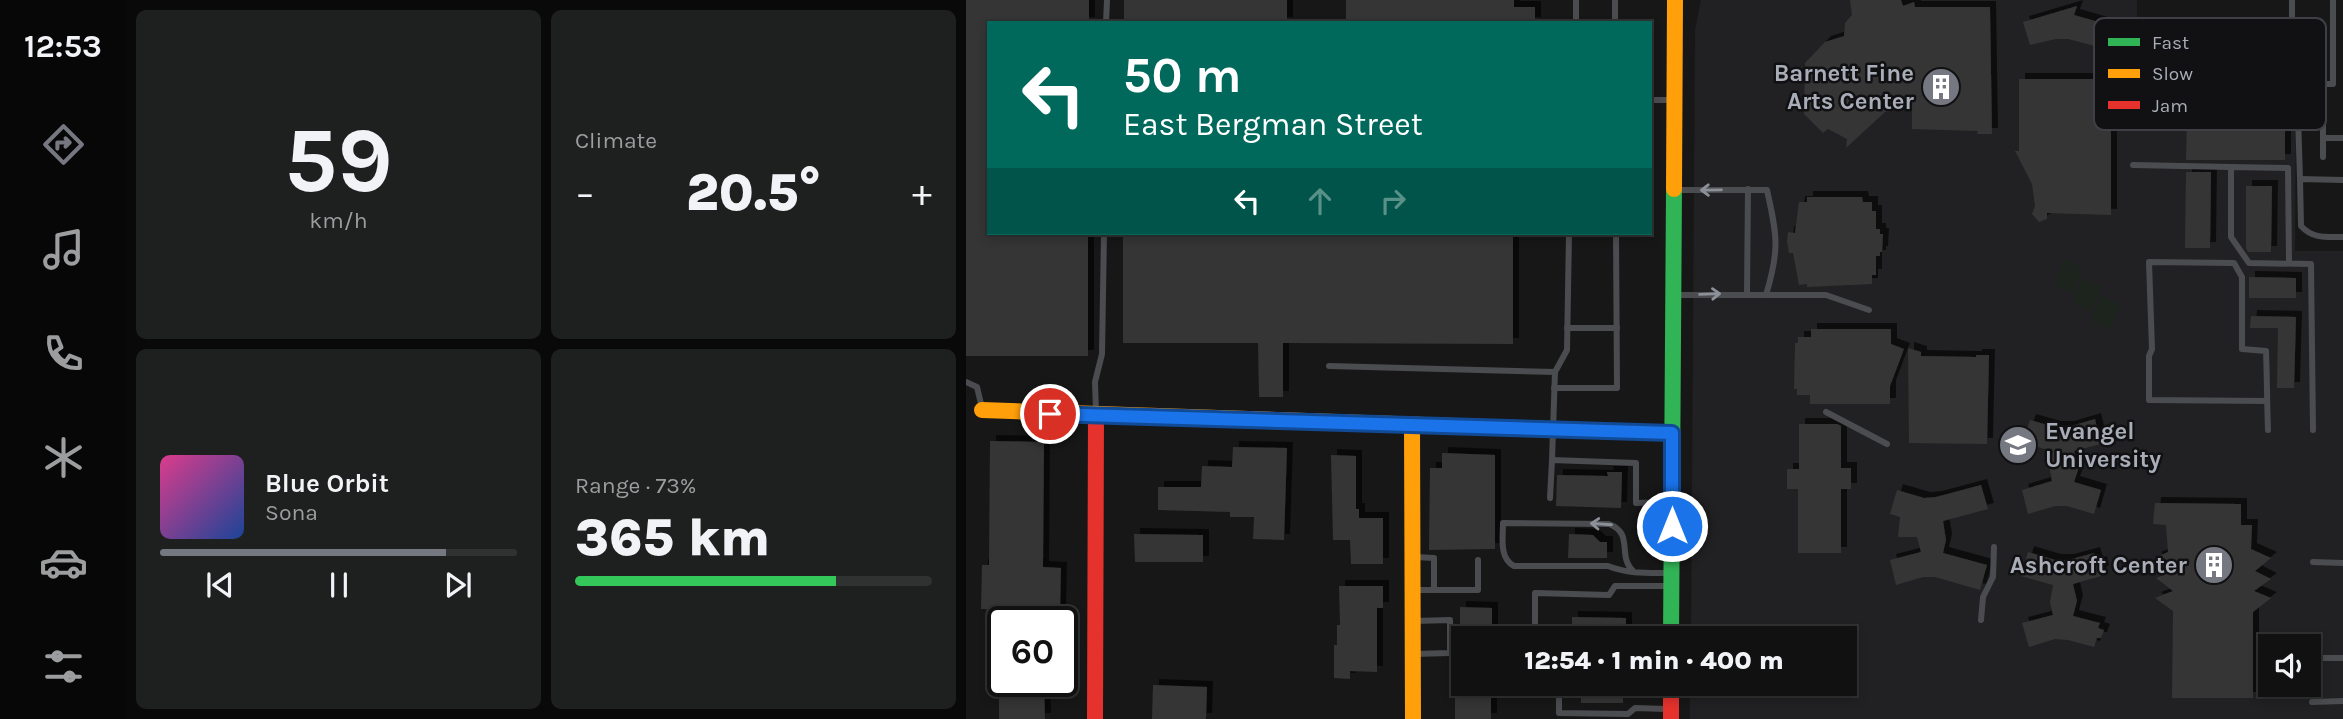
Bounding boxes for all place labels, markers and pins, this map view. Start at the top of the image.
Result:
place label: Barnett Fine Arts Center [1774,59,1915,115]
building icon: Barnett Fine Arts Center [1920,66,1962,108]
pin [1020,384,1080,444]
place label: Evangel University [2045,417,2161,473]
school or university icon: Evangel University [1997,424,2039,466]
building icon: Ashcroft Center [2193,544,2235,586]
place label: Ashcroft Center [2010,551,2188,579]

